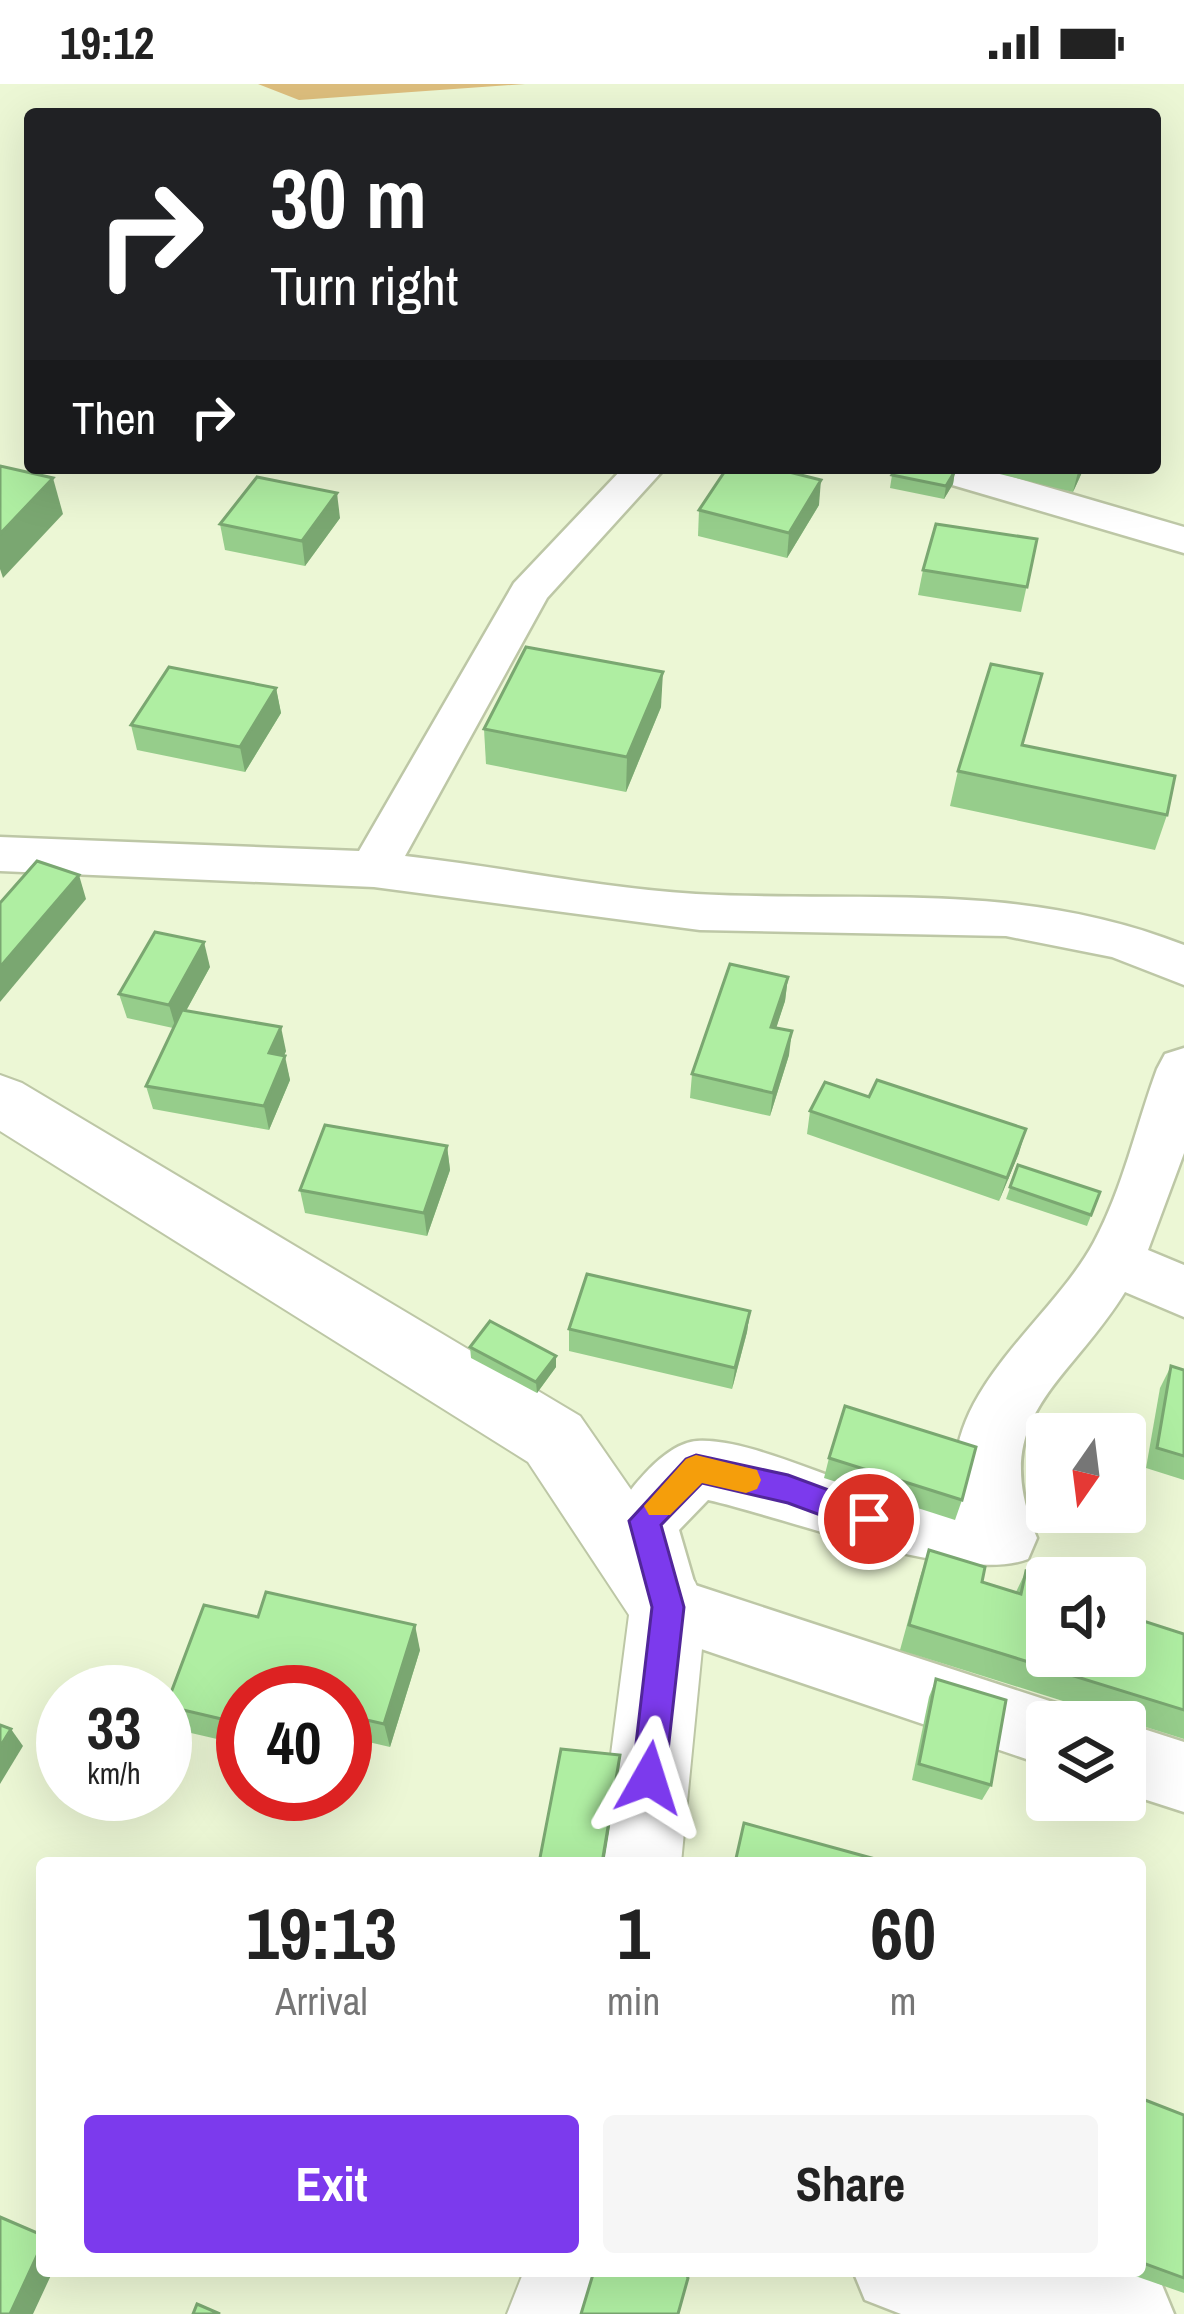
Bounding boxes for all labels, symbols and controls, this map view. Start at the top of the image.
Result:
text: 19:12 [60,12,154,73]
text: 30 m [270,141,427,254]
icon: right [72,156,228,312]
text: Turn right [270,249,458,322]
icon: right [180,384,246,450]
text: Then [72,387,156,448]
north arrow [1026,1413,1146,1533]
map controls [1026,1413,1146,1821]
pin [818,1468,920,1570]
icon: arrive [836,1486,902,1552]
button: sound [1026,1557,1146,1677]
speed limit sign: 40 [216,1665,372,1821]
text: 33 [87,1687,141,1768]
button: layers [1026,1701,1146,1821]
position arrow [586,1715,712,1841]
text: km/h [87,1753,141,1793]
text: 19:13 [246,1884,397,1981]
text: 1 [617,1884,650,1981]
text: 60 [870,1884,936,1981]
text: Arrival [275,1975,368,2027]
text: min [607,1975,660,2027]
text: m [890,1975,916,2027]
button: Exit [84,2115,579,2253]
button: Share [603,2115,1098,2253]

